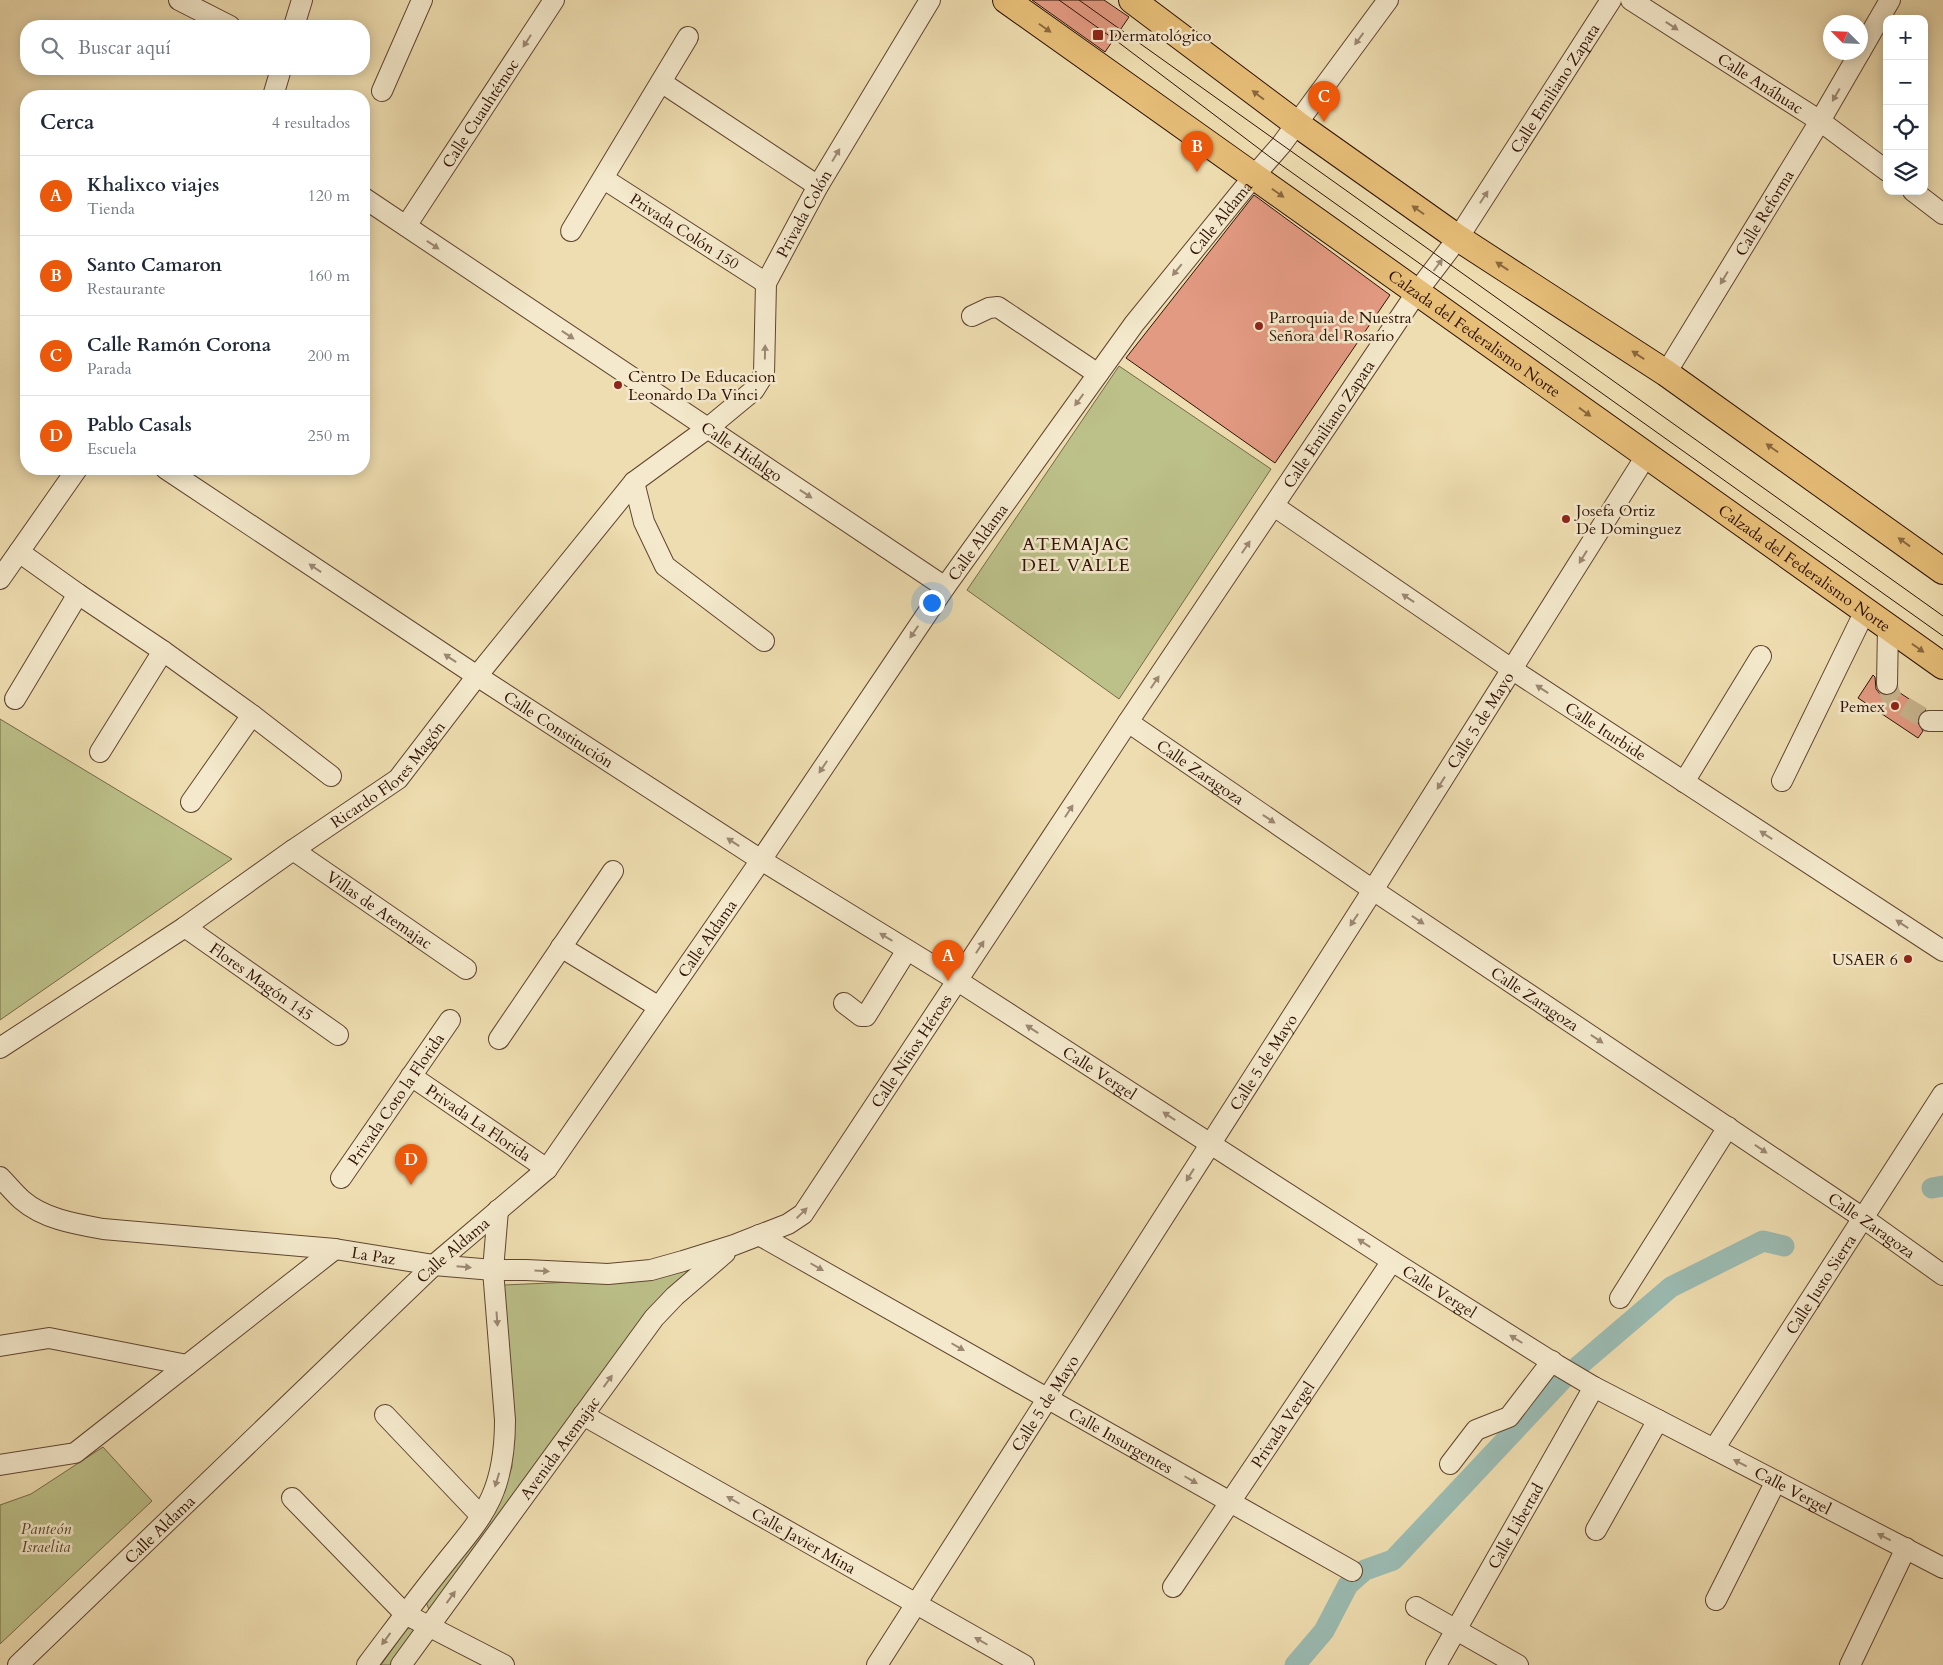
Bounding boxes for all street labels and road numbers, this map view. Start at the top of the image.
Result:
street label: Calle Emiliano Zapata [1505,19,1605,158]
street label: Calle Anáhuac [1713,48,1807,120]
street label: Calle Cuauhtémoc [437,55,525,172]
street label: Privada Colón [772,166,837,262]
street label: Calle Reforma [1730,166,1800,260]
street label: Calle Aldama [1184,176,1258,260]
street label: Privada Colón 150 [625,188,743,275]
street label: Calzada del Federalismo Norte [1383,265,1565,403]
street label: Calle Emiliano Zapata [1278,356,1380,493]
street label: Calle Hidalgo [696,417,787,487]
street label: Calle Aldama [943,499,1014,586]
street label: Calzada del Federalismo Norte [1713,500,1895,638]
street label: Calle 5 de Mayo [1442,668,1520,773]
street label: Calle Constitución [499,686,618,774]
street label: Calle Iturbide [1561,697,1650,766]
street label: Ricardo Flores Magón [326,717,451,834]
street label: Calle Zaragoza [1152,735,1248,810]
street label: Villas de Atemajac [322,866,436,955]
street label: Calle Aldama [673,895,742,982]
street label: Flores Magón 145 [205,938,317,1026]
street label: Calle Zaragoza [1486,962,1583,1037]
street label: Calle Niños Héroes [866,990,957,1112]
street label: Calle 5 de Mayo [1225,1010,1303,1115]
street label: Privada Coto la Florida [343,1029,450,1170]
street label: Calle Vergel [1058,1041,1141,1105]
street label: Privada La Florida [421,1079,535,1167]
street label: Calle Zaragoza [1823,1188,1919,1264]
street label: Calle Aldama [412,1213,494,1288]
street label: Calle Justo Sierra [1781,1231,1861,1339]
street label: La Paz [350,1242,397,1271]
street label: Calle Vergel [1398,1260,1481,1324]
street label: Calle 5 de Mayo [1006,1351,1085,1456]
street label: Privada Vergel [1246,1377,1320,1472]
street label: Avenida Atemajac [515,1392,605,1504]
street label: Calle Insurgentes [1064,1403,1177,1479]
street label: Calle Vergel [1750,1462,1835,1520]
street label: Calle Libertad [1483,1479,1549,1573]
street label: Calle Aldama [120,1491,200,1569]
street label: Calle Javier Mina [747,1503,860,1580]

